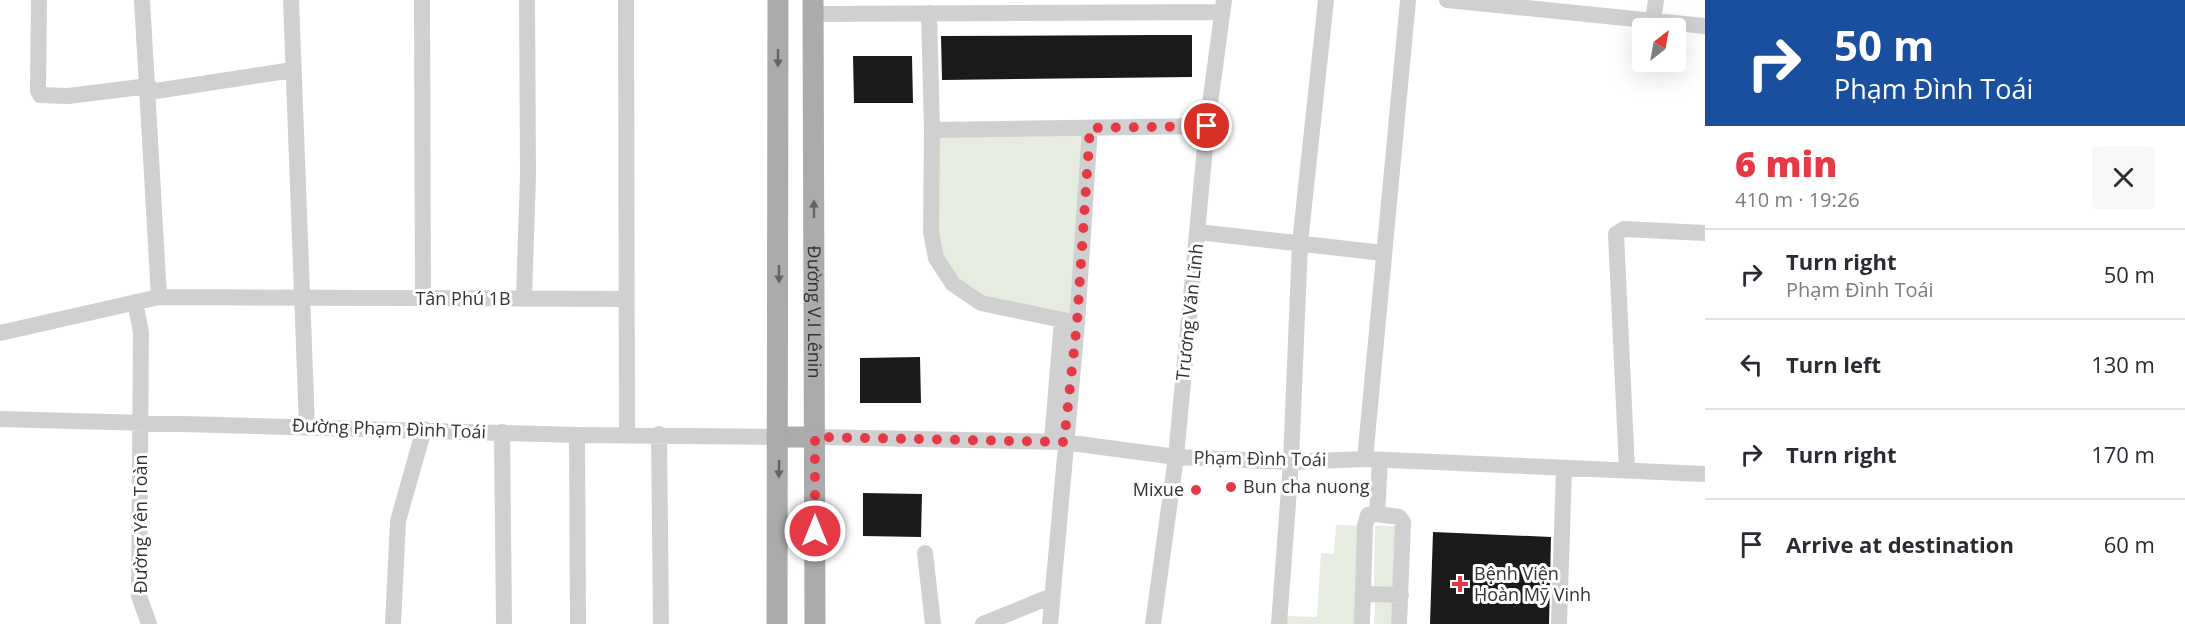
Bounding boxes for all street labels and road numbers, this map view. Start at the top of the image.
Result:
street label: Trương Văn Lĩnh [1170,242,1208,382]
street label: Đường V.I Lênin [803,246,827,378]
street label: Tân Phú 1B [415,286,511,310]
street label: Đường Phạm Đình Toái [292,413,487,443]
street label: Phạm Đình Toái [1193,445,1327,471]
street label: Đường Yên Toàn [128,454,152,594]

